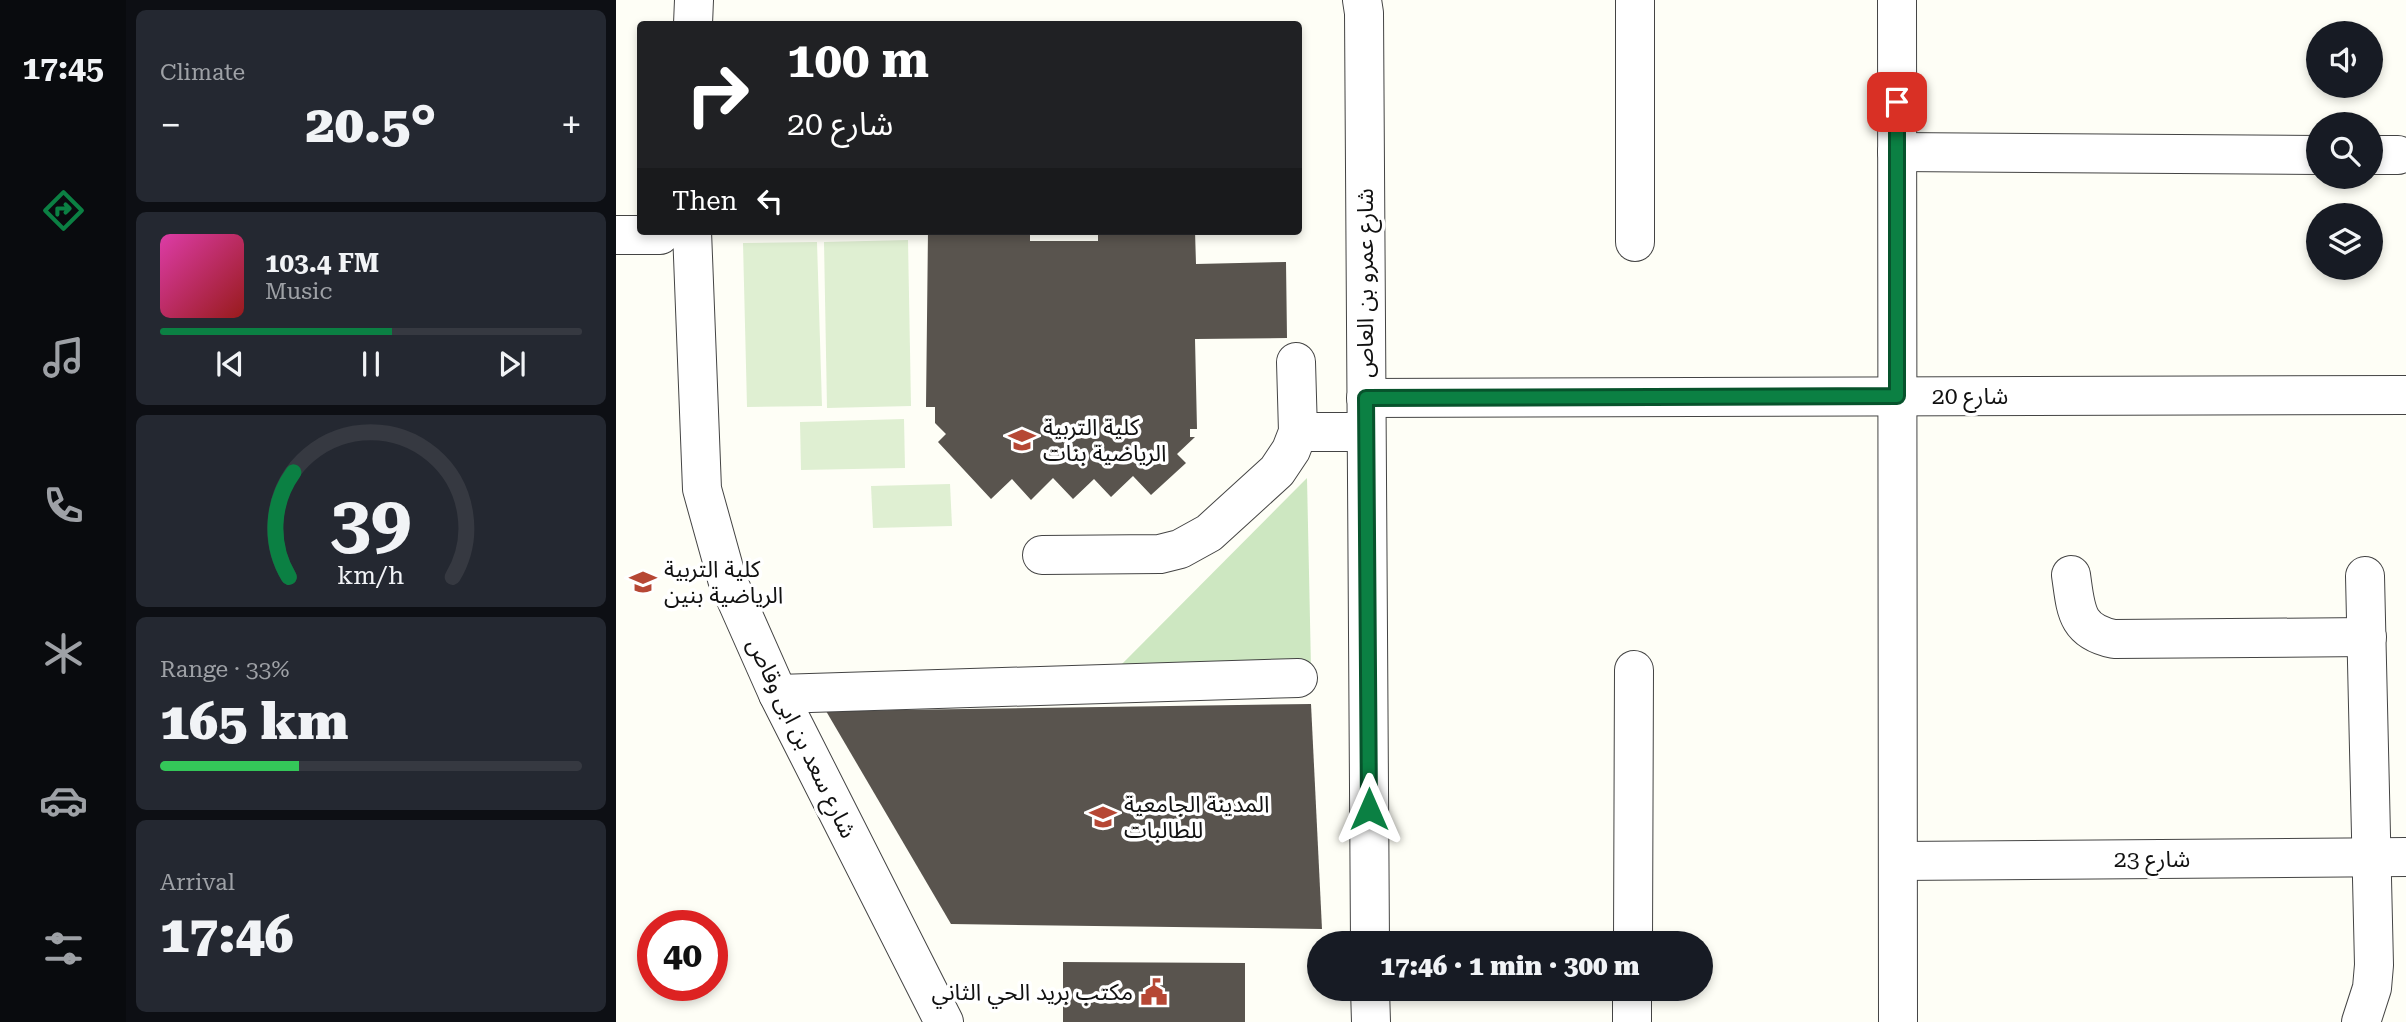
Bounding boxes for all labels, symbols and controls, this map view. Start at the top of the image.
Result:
map controls [2306,21,2383,280]
button: sound [2306,21,2383,98]
text: 100 m [787,32,929,89]
text: 17:45 [22,49,104,87]
icon: right [672,49,763,140]
text: Climate [160,59,245,86]
pin [1867,72,1927,132]
icon: arrive [1878,83,1916,121]
text: 20.5° [306,94,436,155]
text: − [160,103,181,147]
text: + [561,103,582,147]
text: شارع 20 [787,105,893,143]
button: search [2306,112,2383,189]
icon: left [751,182,789,220]
icon: directions [39,186,88,235]
text: Then [672,186,737,216]
street label: شارع عمرو بن العاص [1352,188,1382,378]
button: layers [2306,203,2383,280]
text: 103.4 FM [265,248,379,278]
text: Music [265,278,332,305]
icon: music [39,333,88,382]
icon: previous [211,345,249,383]
icon: pause [352,345,390,383]
icon: next [493,345,531,383]
street label: شارع 20 [1932,383,2008,413]
place label: كلية التربية الرياضية بنات [1043,414,1166,467]
school or university icon: كلية التربية الرياضية بنات [1007,425,1037,455]
text: 39 [330,480,412,565]
icon: phone [39,481,88,530]
place label: كلية التربية الرياضية بنين [664,556,783,609]
text: km/h [338,561,404,590]
school or university icon: كلية التربية الرياضية بنين [628,567,658,597]
icon: climate [39,629,88,678]
street label: شارع سعد بن ابى وقاص [739,634,862,844]
text: Range · 33% [160,656,289,683]
text: 165 km [160,691,348,752]
position arrow [1332,772,1406,846]
icon: car [39,776,88,825]
place label: المدينة الجامعية للطالبات [1124,791,1269,844]
school or university icon: المدينة الجامعية للطالبات [1088,802,1118,832]
street label: شارع 23 [2114,846,2190,876]
text: Arrival [160,869,235,896]
text: 17:46 [160,904,294,965]
speed limit sign: 40 [637,910,728,1001]
icon: filters [39,924,88,973]
text: 17:46 · 1 min · 300 m [1380,951,1640,981]
public building icon: مكتب بريد الحي الثاني [1139,977,1169,1007]
place label: مكتب بريد الحي الثاني [931,979,1133,1009]

